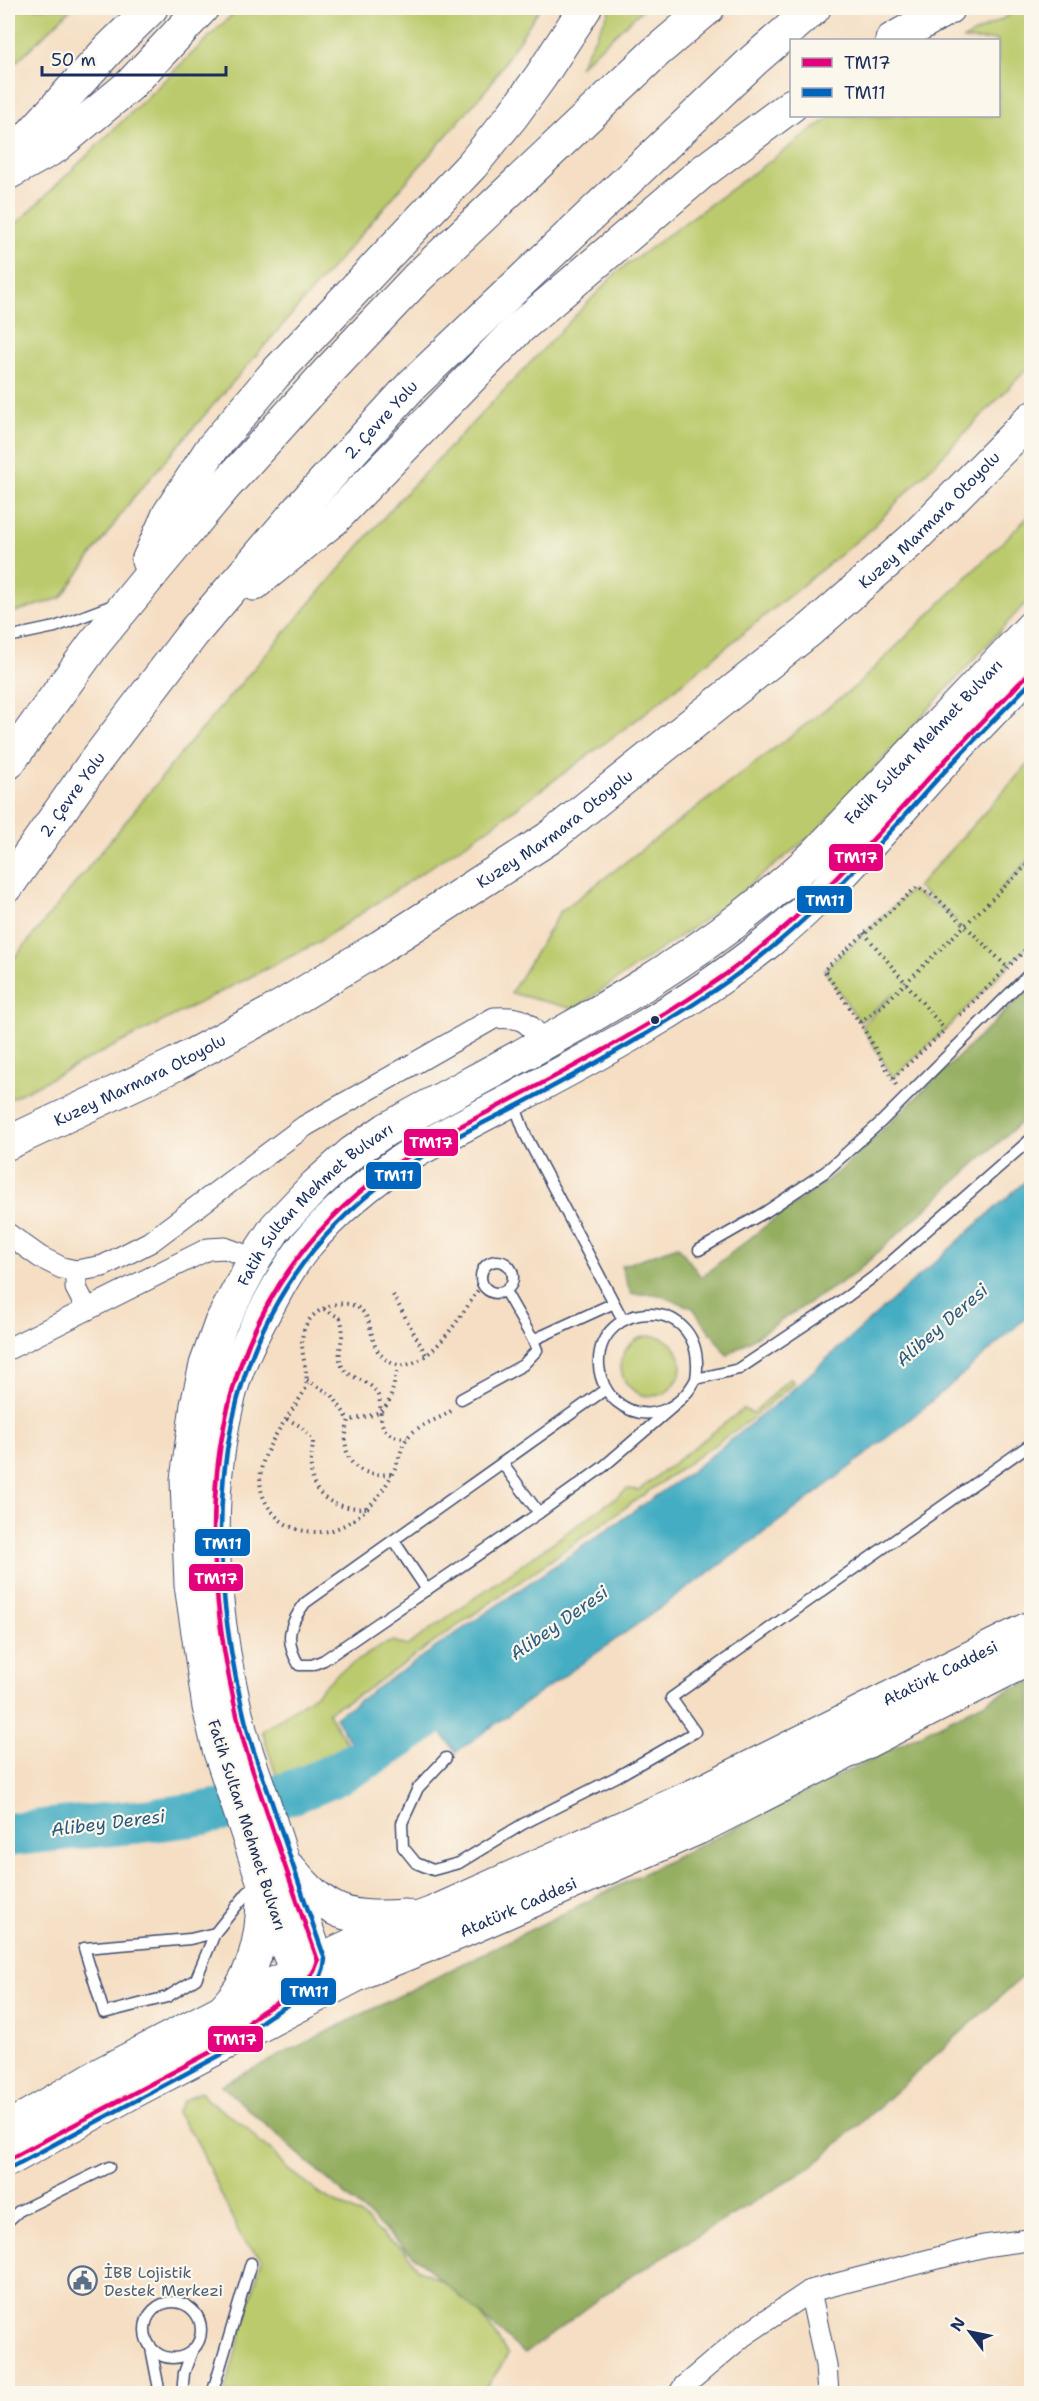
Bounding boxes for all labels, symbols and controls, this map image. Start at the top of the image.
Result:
scale bar [42,39,226,77]
legend [790,39,1000,117]
text: 50 m [51,48,96,72]
text: TM17 [844,51,891,75]
text: TM11 [844,81,886,105]
street label: 2. Çevre Yolu [339,376,422,463]
street label: Kuzey Marmara Otoyolu [854,447,1004,593]
street label: Fatih Sultan Mehmet Bulvarı [839,654,1007,829]
street label: 2. Çevre Yolu [35,747,109,841]
street label: Kuzey Marmara Otoyolu [472,765,637,893]
line badge: TM17 [828,843,884,872]
text: TM17 [834,847,878,868]
line badge: TM11 [796,885,853,914]
text: TM11 [805,890,845,911]
unlabelled marker [649,1014,661,1026]
street label: Kuzey Marmara Otoyolu [50,1029,229,1131]
street label: Fatih Sultan Mehmet Bulvarı [232,1117,396,1289]
line badge: TM17 [403,1128,459,1157]
text: TM17 [409,1132,453,1153]
line badge: TM11 [365,1161,422,1190]
text: TM11 [374,1165,414,1186]
water label: Alibey Deresi [891,1278,994,1372]
line badge: TM11 [194,1528,251,1557]
text: TM11 [202,1533,242,1554]
line badge: TM17 [188,1563,244,1592]
text: TM17 [194,1568,238,1589]
water label: Alibey Deresi [505,1580,614,1666]
street label: Atatürk Caddesi [879,1635,1001,1710]
street label: Fatih Sultan Mehmet Bulvarı [203,1717,291,1933]
water label: Alibey Deresi [50,1804,167,1842]
street label: Atatürk Caddesi [456,1872,580,1942]
line badge: TM11 [280,1977,337,2006]
text: TM11 [289,1981,329,2002]
line badge: TM17 [207,2025,264,2053]
text: TM17 [213,2029,257,2050]
place label: İBB Lojistik Destek Merkezi [104,2262,223,2301]
public building icon: İBB Lojistik Destek Merkezi [67,2265,99,2297]
north arrow [940,2302,1000,2362]
text: N [945,2313,970,2335]

